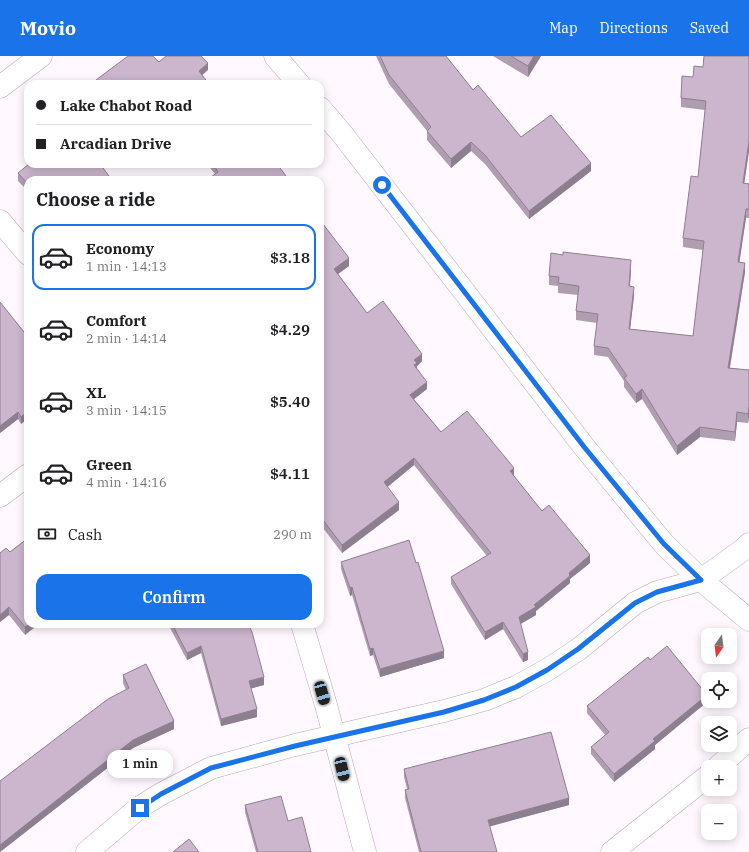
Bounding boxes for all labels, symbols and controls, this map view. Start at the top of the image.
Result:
text: Movio [20,16,76,40]
text: Map [549,19,578,37]
text: Directions [600,19,668,37]
text: Saved [690,19,729,37]
text: Lake Chabot Road [60,96,192,115]
text: Arcadian Drive [60,134,171,153]
route start [373,176,391,194]
text: Choose a ride [36,188,155,211]
icon: car [38,239,74,275]
text: Economy [86,239,154,258]
text: $3.18 [270,248,310,267]
text: 1 min · 14:13 [86,258,167,275]
icon: car [38,311,74,347]
text: Comfort [86,311,146,330]
text: $4.29 [270,320,310,339]
text: 2 min · 14:14 [86,330,167,347]
icon: car [38,383,74,419]
text: XL [86,383,106,402]
text: $5.40 [270,392,310,411]
text: 3 min · 14:15 [86,402,167,419]
icon: car [38,455,74,491]
text: Green [86,455,132,474]
text: $4.11 [270,464,310,483]
text: 4 min · 14:16 [86,474,167,491]
icon: cash [36,523,58,545]
text: Cash [68,525,102,544]
text: 290 m [273,526,312,543]
button: Confirm [36,574,312,620]
north arrow [701,628,737,664]
map controls [701,628,737,840]
button: locate [701,672,737,708]
car [313,680,331,706]
button: layers [701,716,737,752]
callout: 1 min [107,750,173,778]
text: 1 min [122,755,158,772]
car [333,756,351,782]
button: + [701,760,737,796]
route end [131,799,149,817]
button: − [701,804,737,840]

